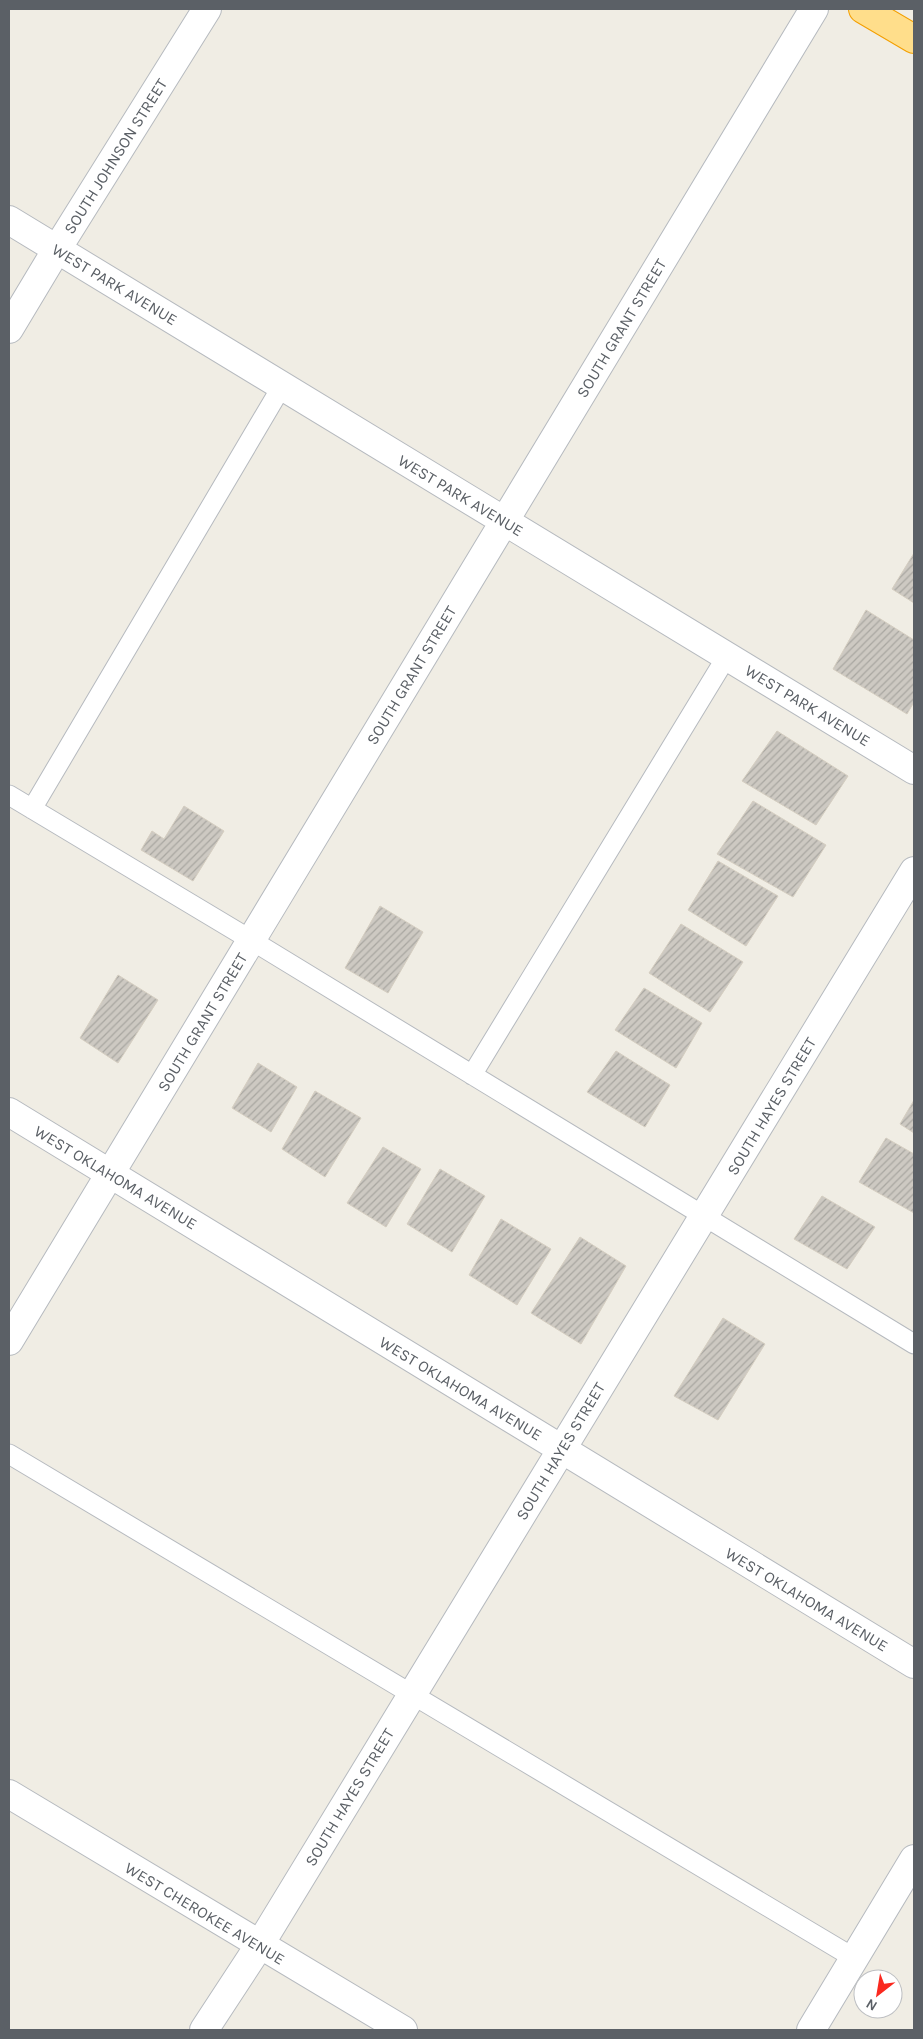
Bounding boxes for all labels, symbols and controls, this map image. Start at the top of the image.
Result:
street label: SOUTH JOHNSON STREET [60,75,171,237]
street label: WEST PARK AVENUE [49,240,181,329]
street label: SOUTH GRANT STREET [572,255,670,401]
street label: WEST PARK AVENUE [395,451,527,540]
street label: SOUTH GRANT STREET [362,602,460,748]
street label: WEST PARK AVENUE [742,661,874,750]
street label: SOUTH GRANT STREET [153,949,251,1095]
street label: SOUTH HAYES STREET [723,1034,820,1178]
street label: WEST OKLAHOMA AVENUE [31,1121,200,1234]
street label: WEST OKLAHOMA AVENUE [376,1332,545,1445]
street label: SOUTH HAYES STREET [512,1379,609,1523]
street label: WEST OKLAHOMA AVENUE [722,1543,891,1656]
street label: SOUTH HAYES STREET [301,1725,398,1869]
street label: WEST CHEROKEE AVENUE [121,1858,288,1969]
north arrow [853,1969,903,2019]
text: N [863,1995,880,2015]

